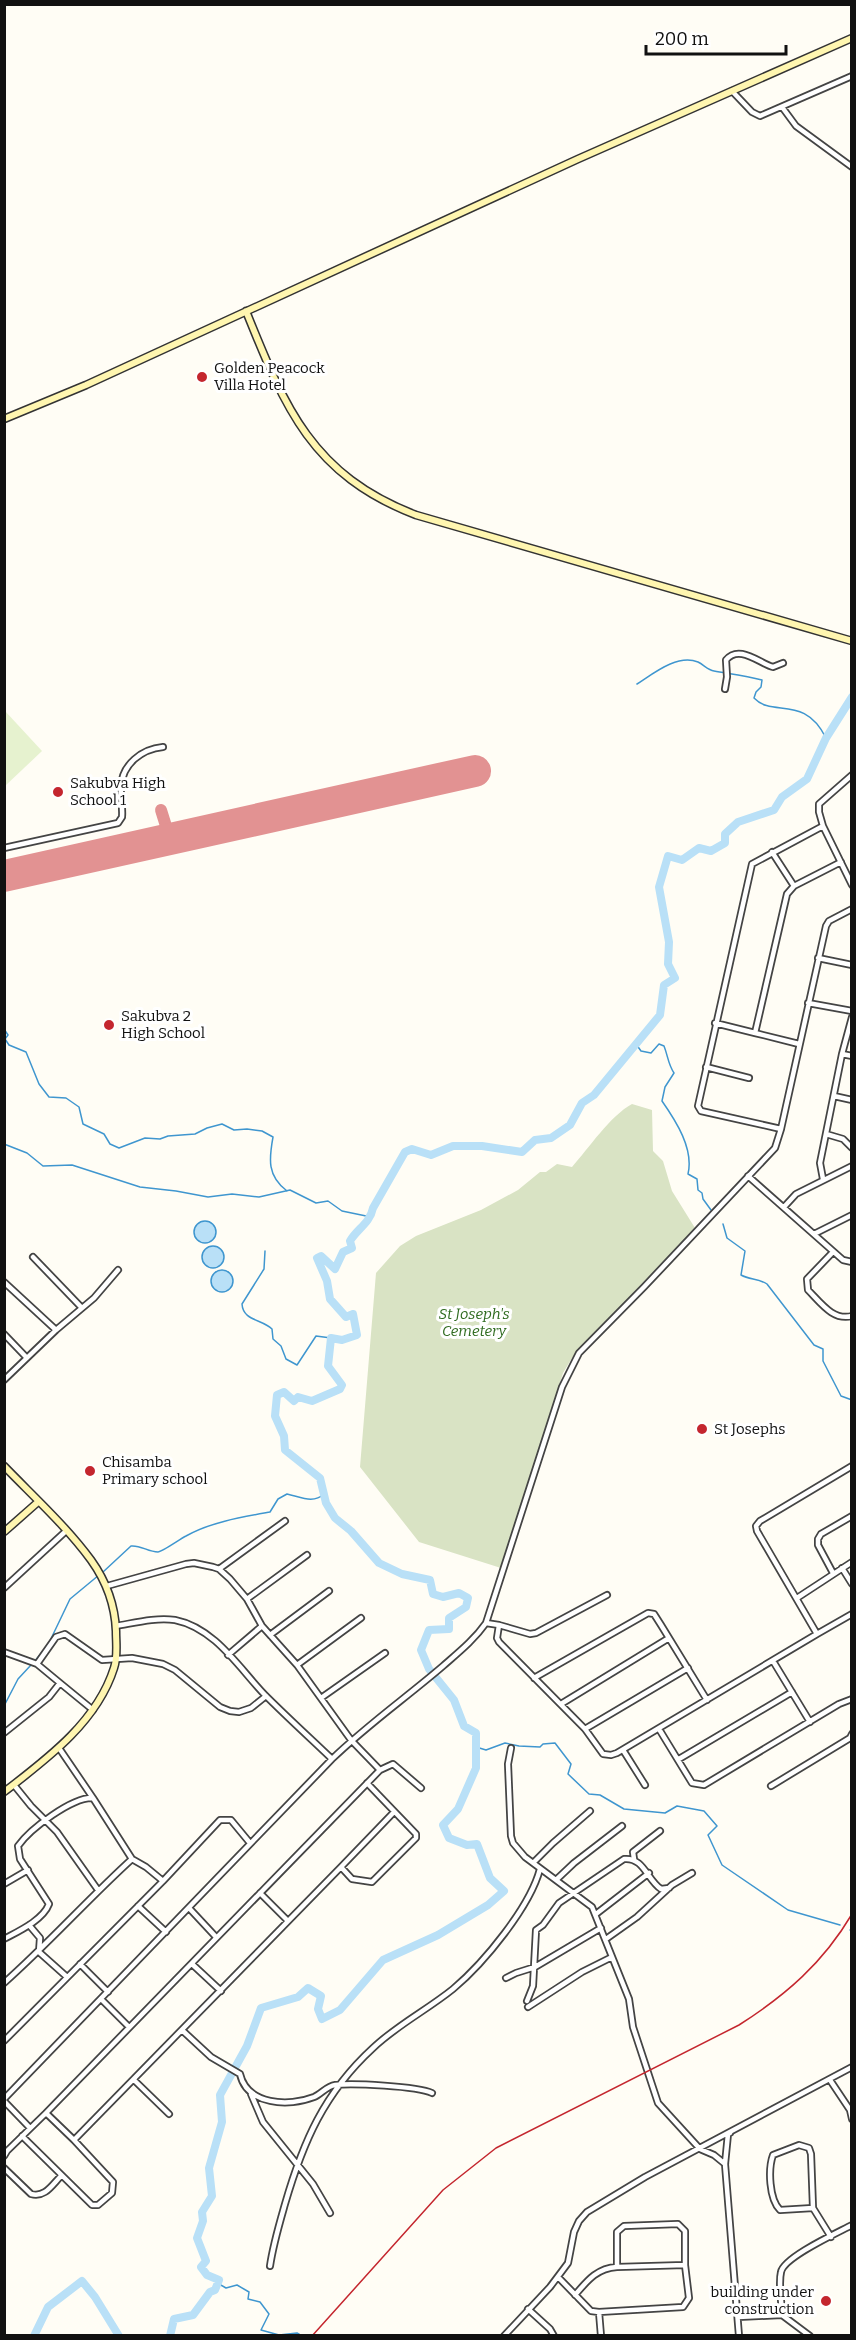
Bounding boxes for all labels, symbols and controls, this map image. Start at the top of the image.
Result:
scale bar [646,18,786,56]
text: 200 m [655,28,709,50]
place label: Golden Peacock Villa Hotel [214,359,325,394]
marker: Golden Peacock Villa Hotel [195,370,209,384]
place label: Sakubva High School 1 [70,774,166,809]
marker: Sakubva High School 1 [51,785,65,799]
place label: Sakubva 2 High School [121,1007,205,1042]
marker: Sakubva 2 High School [102,1018,116,1032]
park label: St Joseph's Cemetery [438,1305,510,1340]
place label: St Josephs [714,1420,785,1438]
marker: St Josephs [695,1422,709,1436]
place label: Chisamba Primary school [102,1453,207,1488]
marker: Chisamba Primary school [83,1464,97,1478]
place label: building under construction [710,2283,814,2318]
marker: building under construction [819,2294,833,2308]

